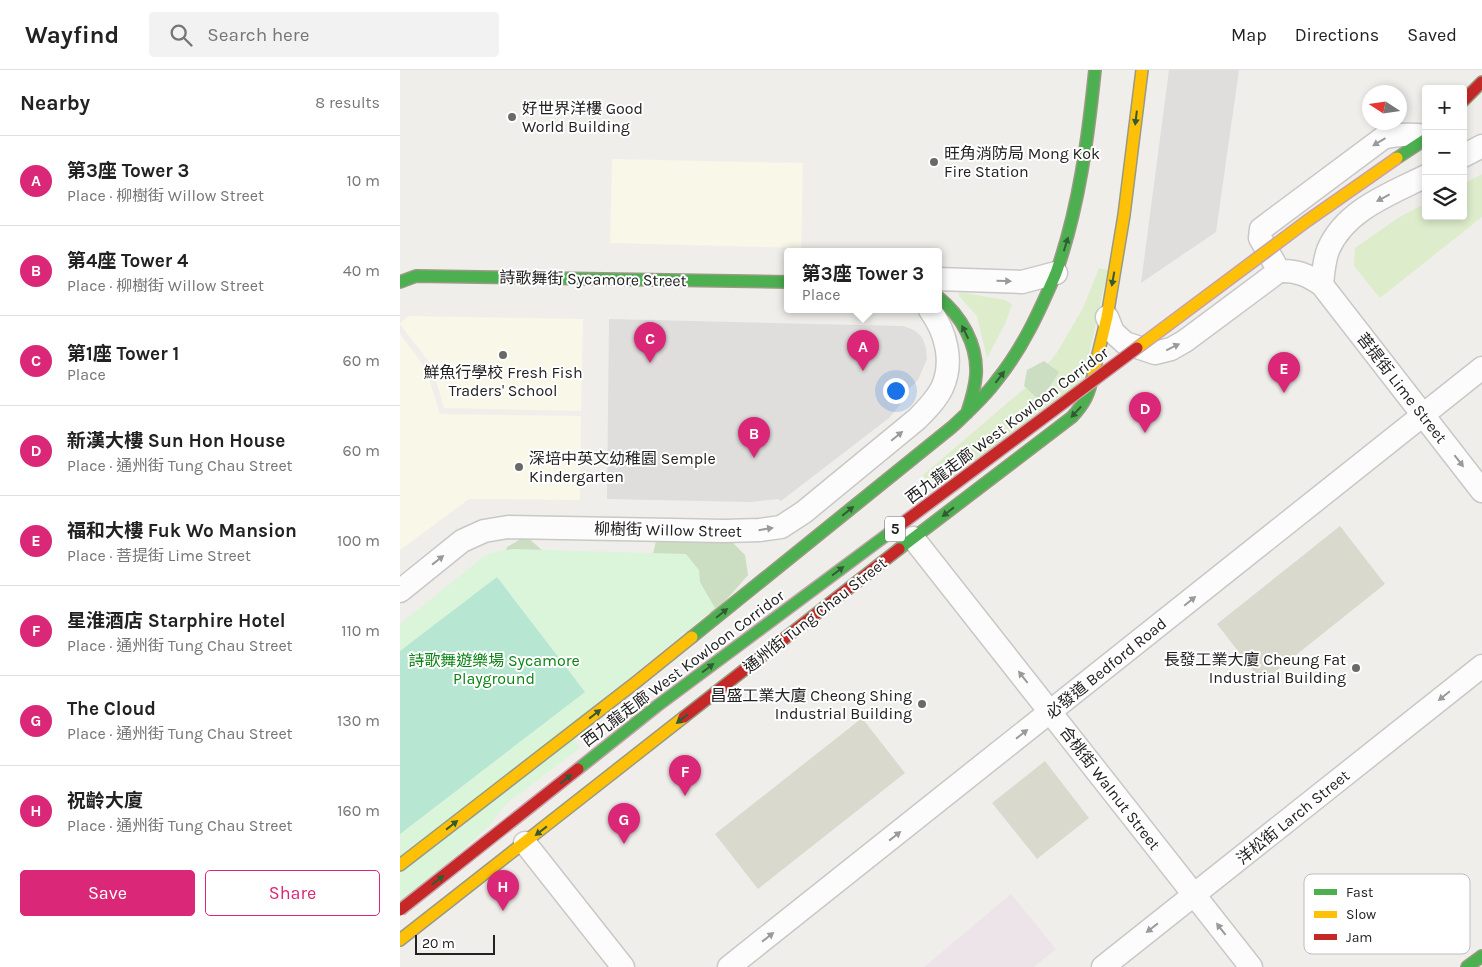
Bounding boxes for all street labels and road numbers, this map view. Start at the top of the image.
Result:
street label: 詩歌舞街 Sycamore Street [499,268,687,290]
street label: 菩提街 Lime Street [1353,329,1451,447]
street label: 西九龍走廊 West Kowloon Corridor [902,343,1112,507]
road number: 5 [885,516,905,542]
street label: 柳樹街 Willow Street [594,519,742,541]
street label: 通州街 Tung Chau Street [740,553,890,677]
street label: 西九龍走廊 West Kowloon Corridor [578,586,788,750]
street label: 必發道 Bedford Road [1042,614,1170,722]
street label: 合桃街 Walnut Street [1056,722,1164,854]
street label: 洋松街 Larch Street [1233,766,1353,868]

